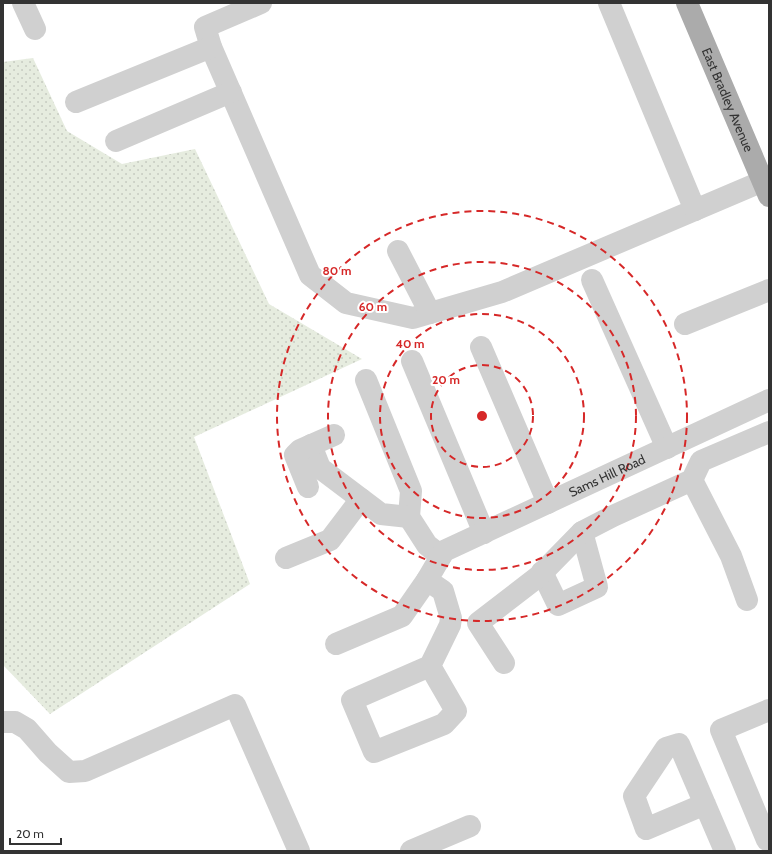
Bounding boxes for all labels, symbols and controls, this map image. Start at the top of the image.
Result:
street label: East Bradley Avenue [699,45,757,155]
text: 80 m [323,263,351,278]
text: 60 m [359,299,387,314]
text: 40 m [395,336,425,351]
text: 20 m [432,372,460,387]
centre of rings [475,409,489,423]
street label: Sams Hill Road [566,451,648,500]
scale bar [10,820,61,846]
text: 20 m [16,826,44,841]

